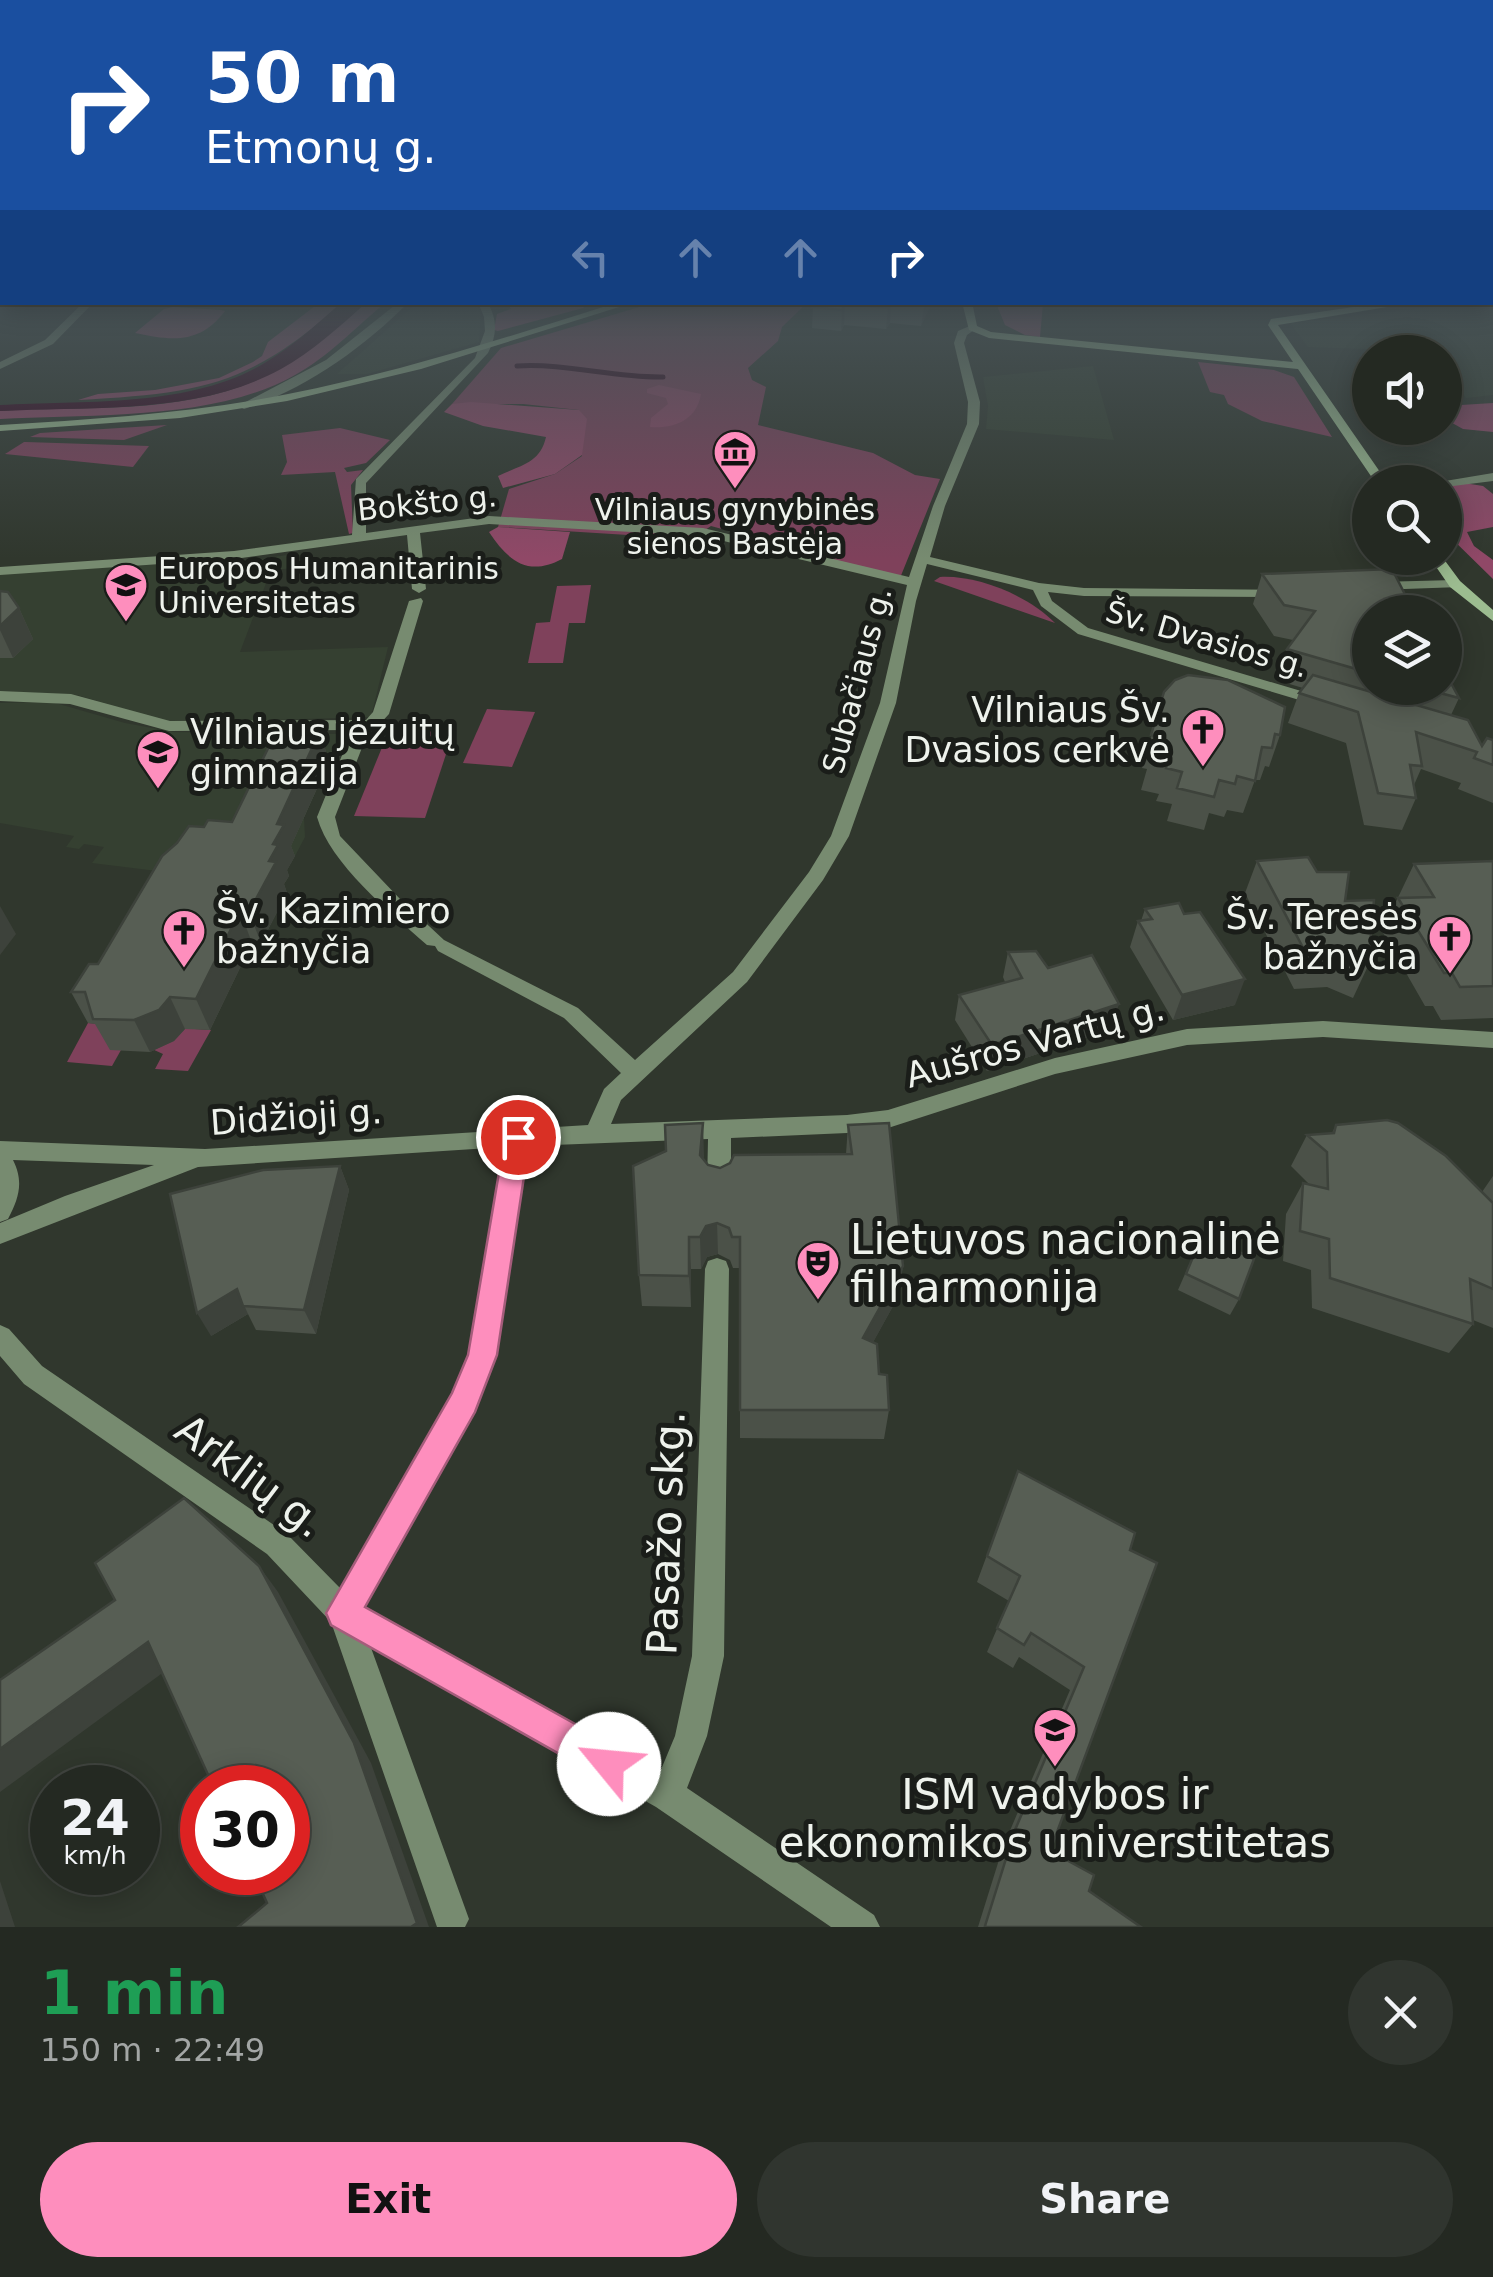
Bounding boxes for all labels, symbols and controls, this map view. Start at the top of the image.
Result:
text: 50 m [205,37,400,119]
icon: right [40,40,170,170]
text: Etmonų g. [205,121,437,174]
icon: left [563,230,618,285]
icon: ahead [668,230,723,285]
icon: ahead [773,230,828,285]
icon: right [878,230,933,285]
map controls [1352,335,1462,705]
button: sound [1352,335,1462,445]
museum icon: Vilniaus gynybinės sienos Bastėja [712,429,758,490]
button: search [1352,465,1462,575]
street label: Bokšto g. [355,478,499,528]
place label: Vilniaus gynybinės sienos Bastėja [595,492,875,561]
place label: Europos Humanitarinis Universitetas [158,551,499,620]
school or university icon: Europos Humanitarinis Universitetas [103,562,149,623]
street label: Subačiaus g. [815,583,899,777]
street label: Šv. Dvasios g. [1102,592,1312,685]
button: layers [1352,595,1462,705]
place label: Vilniaus Šv. Dvasios cerkvė [904,689,1170,770]
church icon: Vilniaus Šv. Dvasios cerkvė [1180,707,1226,768]
place label: Vilniaus jėzuitų gimnazija [190,712,455,792]
school or university icon: Vilniaus jėzuitų gimnazija [135,729,181,790]
place label: Šv. Kazimiero bažnyčia [216,890,451,971]
place label: Šv. Teresės bažnyčia [1225,896,1418,977]
church icon: Šv. Kazimiero bažnyčia [161,908,207,969]
church icon: Šv. Teresės bažnyčia [1427,914,1473,975]
street label: Aušros Vartų g. [901,988,1169,1096]
street label: Didžioji g. [209,1091,383,1143]
pin [476,1095,561,1180]
icon: arrive [491,1110,546,1165]
place label: Lietuvos nacionalinė filharmonija [850,1215,1281,1312]
theatre icon: Lietuvos nacionalinė filharmonija [795,1240,841,1301]
street label: Arklių g. [166,1404,334,1548]
street label: Pasažo skg. [637,1410,695,1656]
school or university icon: ISM vadybos ir ekonomikos universtitetas [1032,1707,1078,1768]
position arrow [557,1712,661,1816]
speed limit sign: 30 [180,1765,310,1895]
place label: ISM vadybos ir ekonomikos universtitetas [779,1770,1331,1867]
text: 24 [60,1789,130,1847]
text: km/h [63,1841,127,1870]
text: 1 min [40,1958,228,2028]
button: close [1348,1960,1453,2065]
text: 150 m · 22:49 [40,2031,265,2069]
button: Exit [40,2142,737,2257]
button: Share [757,2142,1453,2257]

